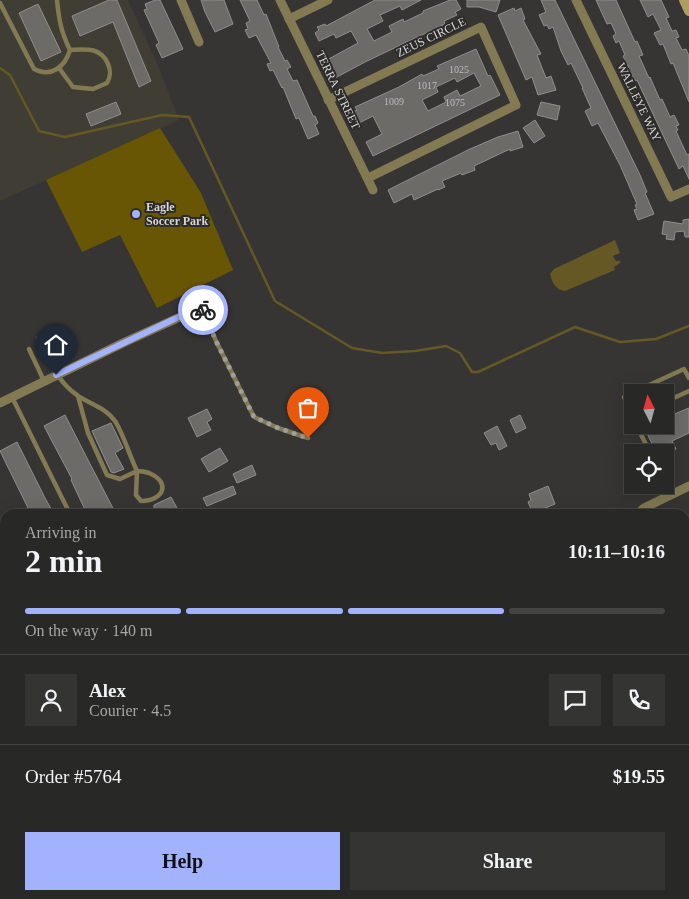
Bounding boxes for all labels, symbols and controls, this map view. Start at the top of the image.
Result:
street label: ZEUS CIRCLE [394,14,468,60]
street label: TERRA STREET [313,48,363,132]
street label: WALLEYE WAY [614,60,664,144]
house number: 1025 [449,64,469,75]
house number: 1017 [417,80,437,91]
house number: 1009 [384,96,404,107]
house number: 1075 [445,97,465,108]
place label: Eagle Soccer Park [146,200,208,228]
marker: Eagle Soccer Park [130,208,142,220]
courier [178,285,228,335]
icon: bike [189,296,217,324]
pin [35,324,77,375]
icon: home [42,331,70,359]
north arrow [624,384,674,434]
map controls [624,384,674,494]
pin [287,387,329,438]
icon: bag [294,394,322,422]
button: locate [624,444,674,494]
text: Arriving in [25,524,97,541]
text: 10:11–10:16 [568,541,665,562]
text: 2 min [25,543,102,579]
text: On the way · 140 m [25,622,153,639]
button: person [25,674,77,726]
button: chat [549,674,601,726]
button: phone [613,674,665,726]
text: Alex [89,680,126,701]
text: Courier · 4.5 [89,702,171,719]
text: Order #5764 [25,766,122,787]
text: $19.55 [613,766,665,787]
button: Help [25,832,340,890]
button: Share [350,832,665,890]

